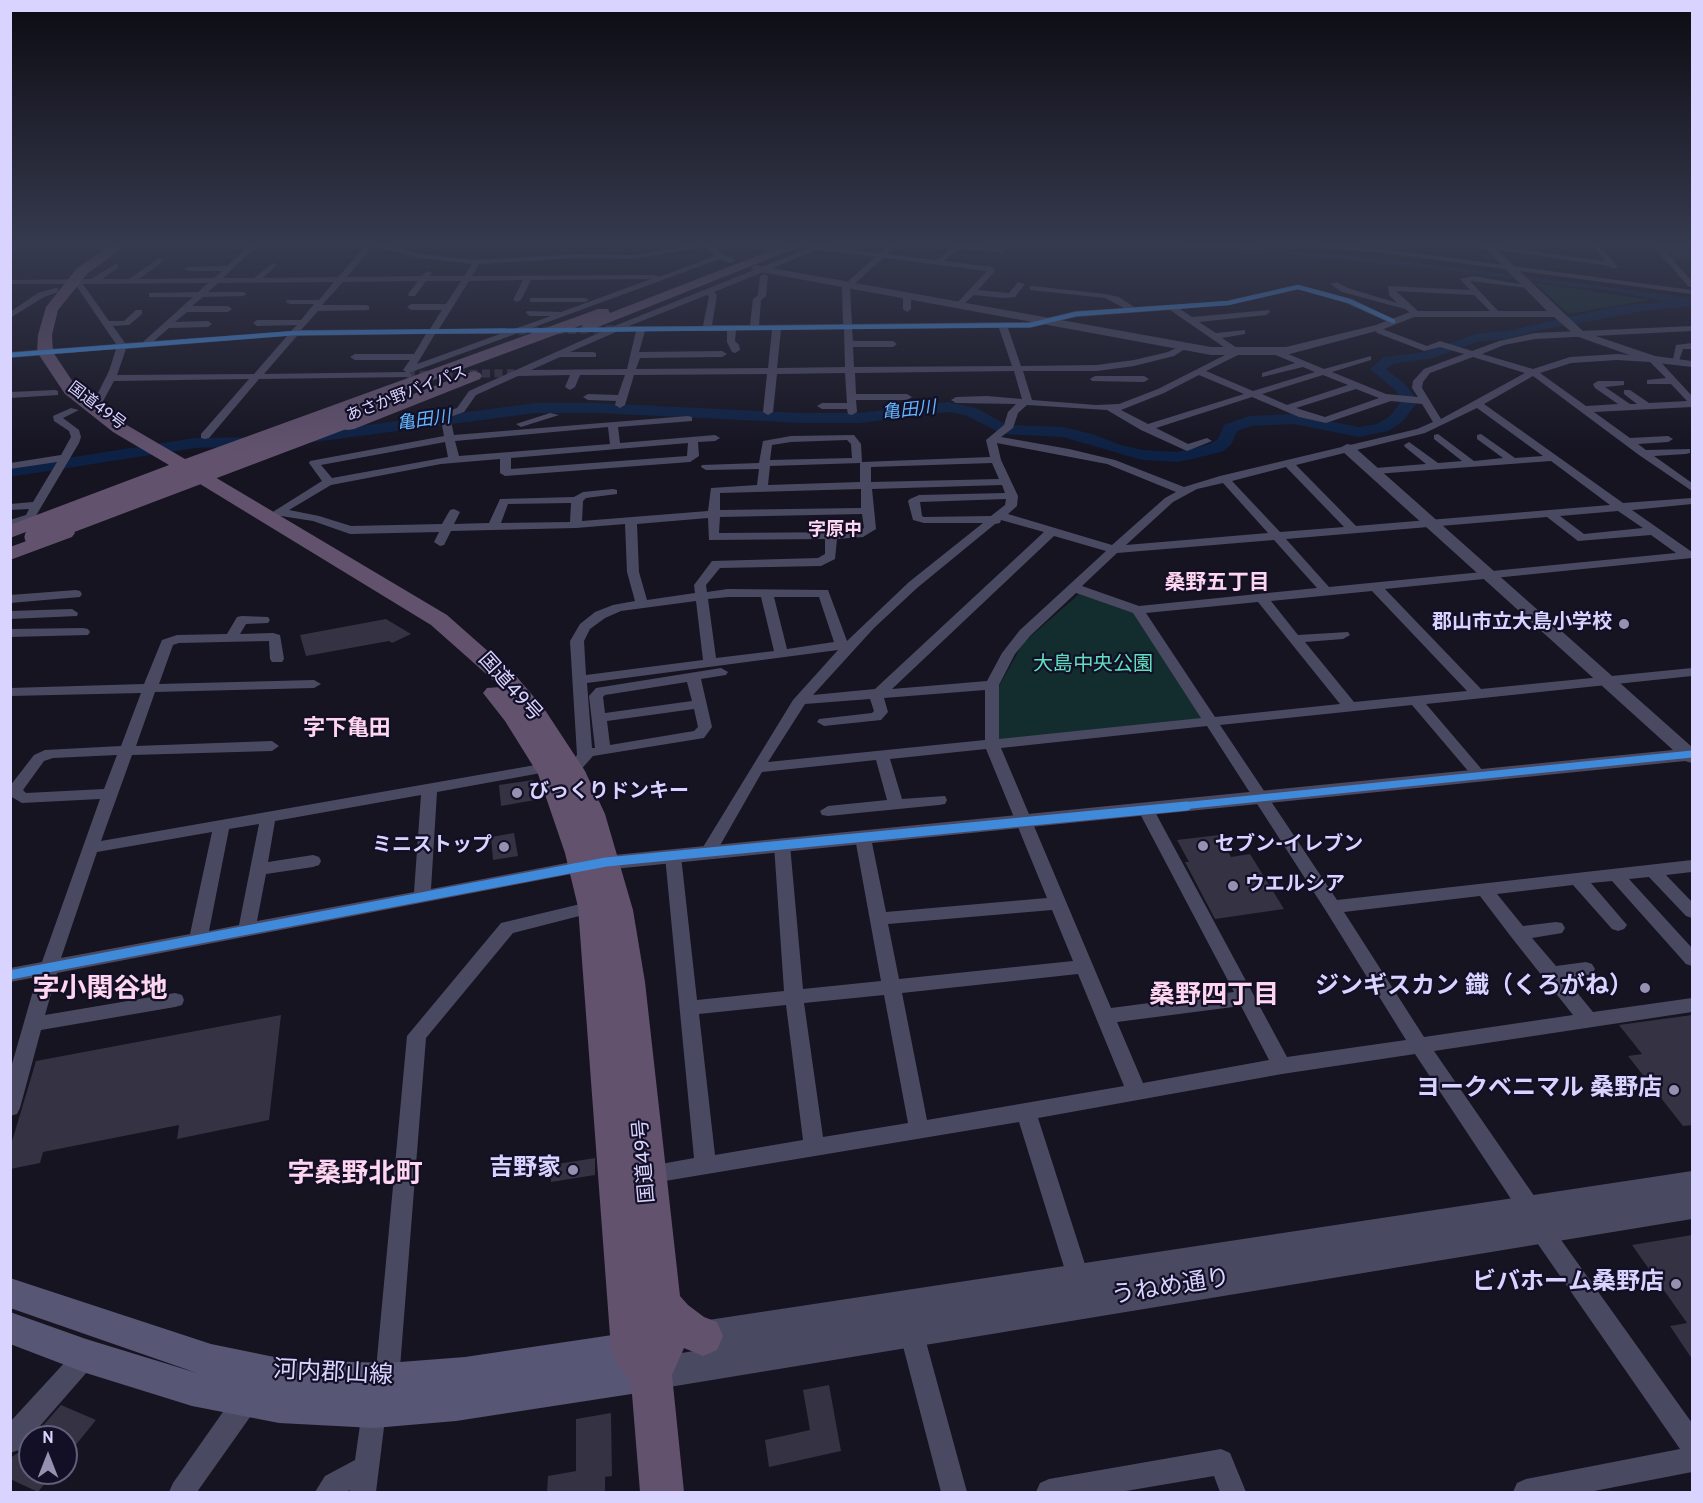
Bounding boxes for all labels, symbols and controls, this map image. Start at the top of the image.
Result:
street label: あさか野バイパス [344,363,470,427]
street label: 国道49号 [63,379,129,435]
water label: 亀田川 [881,398,937,426]
water label: 亀田川 [396,408,452,436]
district label: 字原中 [808,520,862,542]
district label: 桑野五丁目 [1165,572,1269,598]
place label: 郡山市立大島小学校 [1432,612,1612,636]
marker: 郡山市立大島小学校 [1617,617,1631,631]
street label: 国道49号 [472,649,546,727]
park label: 大島中央公園 [1033,654,1153,678]
district label: 字下亀田 [303,718,391,744]
place label: びっくりドンキー [529,781,689,805]
marker: びっくりドンキー [510,786,524,800]
place label: セブン-イレブン [1215,834,1363,858]
place label: ミニストップ [372,835,492,859]
marker: セブン-イレブン [1196,839,1210,853]
marker: ミニストップ [497,840,511,854]
place label: ウエルシア [1245,874,1345,898]
marker: ウエルシア [1226,879,1240,893]
place label: ジンギスカン 鐡（くろがね） [1315,974,1633,1002]
district label: 字小関谷地 [33,976,167,1008]
marker: ジンギスカン 鐡（くろがね） [1638,981,1652,995]
district label: 桑野四丁目 [1149,982,1279,1014]
place label: ヨークベニマル 桑野店 [1416,1076,1662,1104]
marker: ヨークベニマル 桑野店 [1667,1083,1681,1097]
street label: 国道49号 [630,1118,662,1204]
place label: 吉野家 [489,1156,561,1184]
district label: 字桑野北町 [288,1161,422,1193]
marker: 吉野家 [566,1163,580,1177]
street label: うねめ通り [1109,1265,1233,1313]
place label: ビバホーム桑野店 [1472,1270,1664,1298]
marker: ビバホーム桑野店 [1669,1277,1683,1291]
street label: 河内郡山線 [272,1357,394,1393]
north arrow [18,1425,78,1485]
text: N [42,1429,54,1449]

